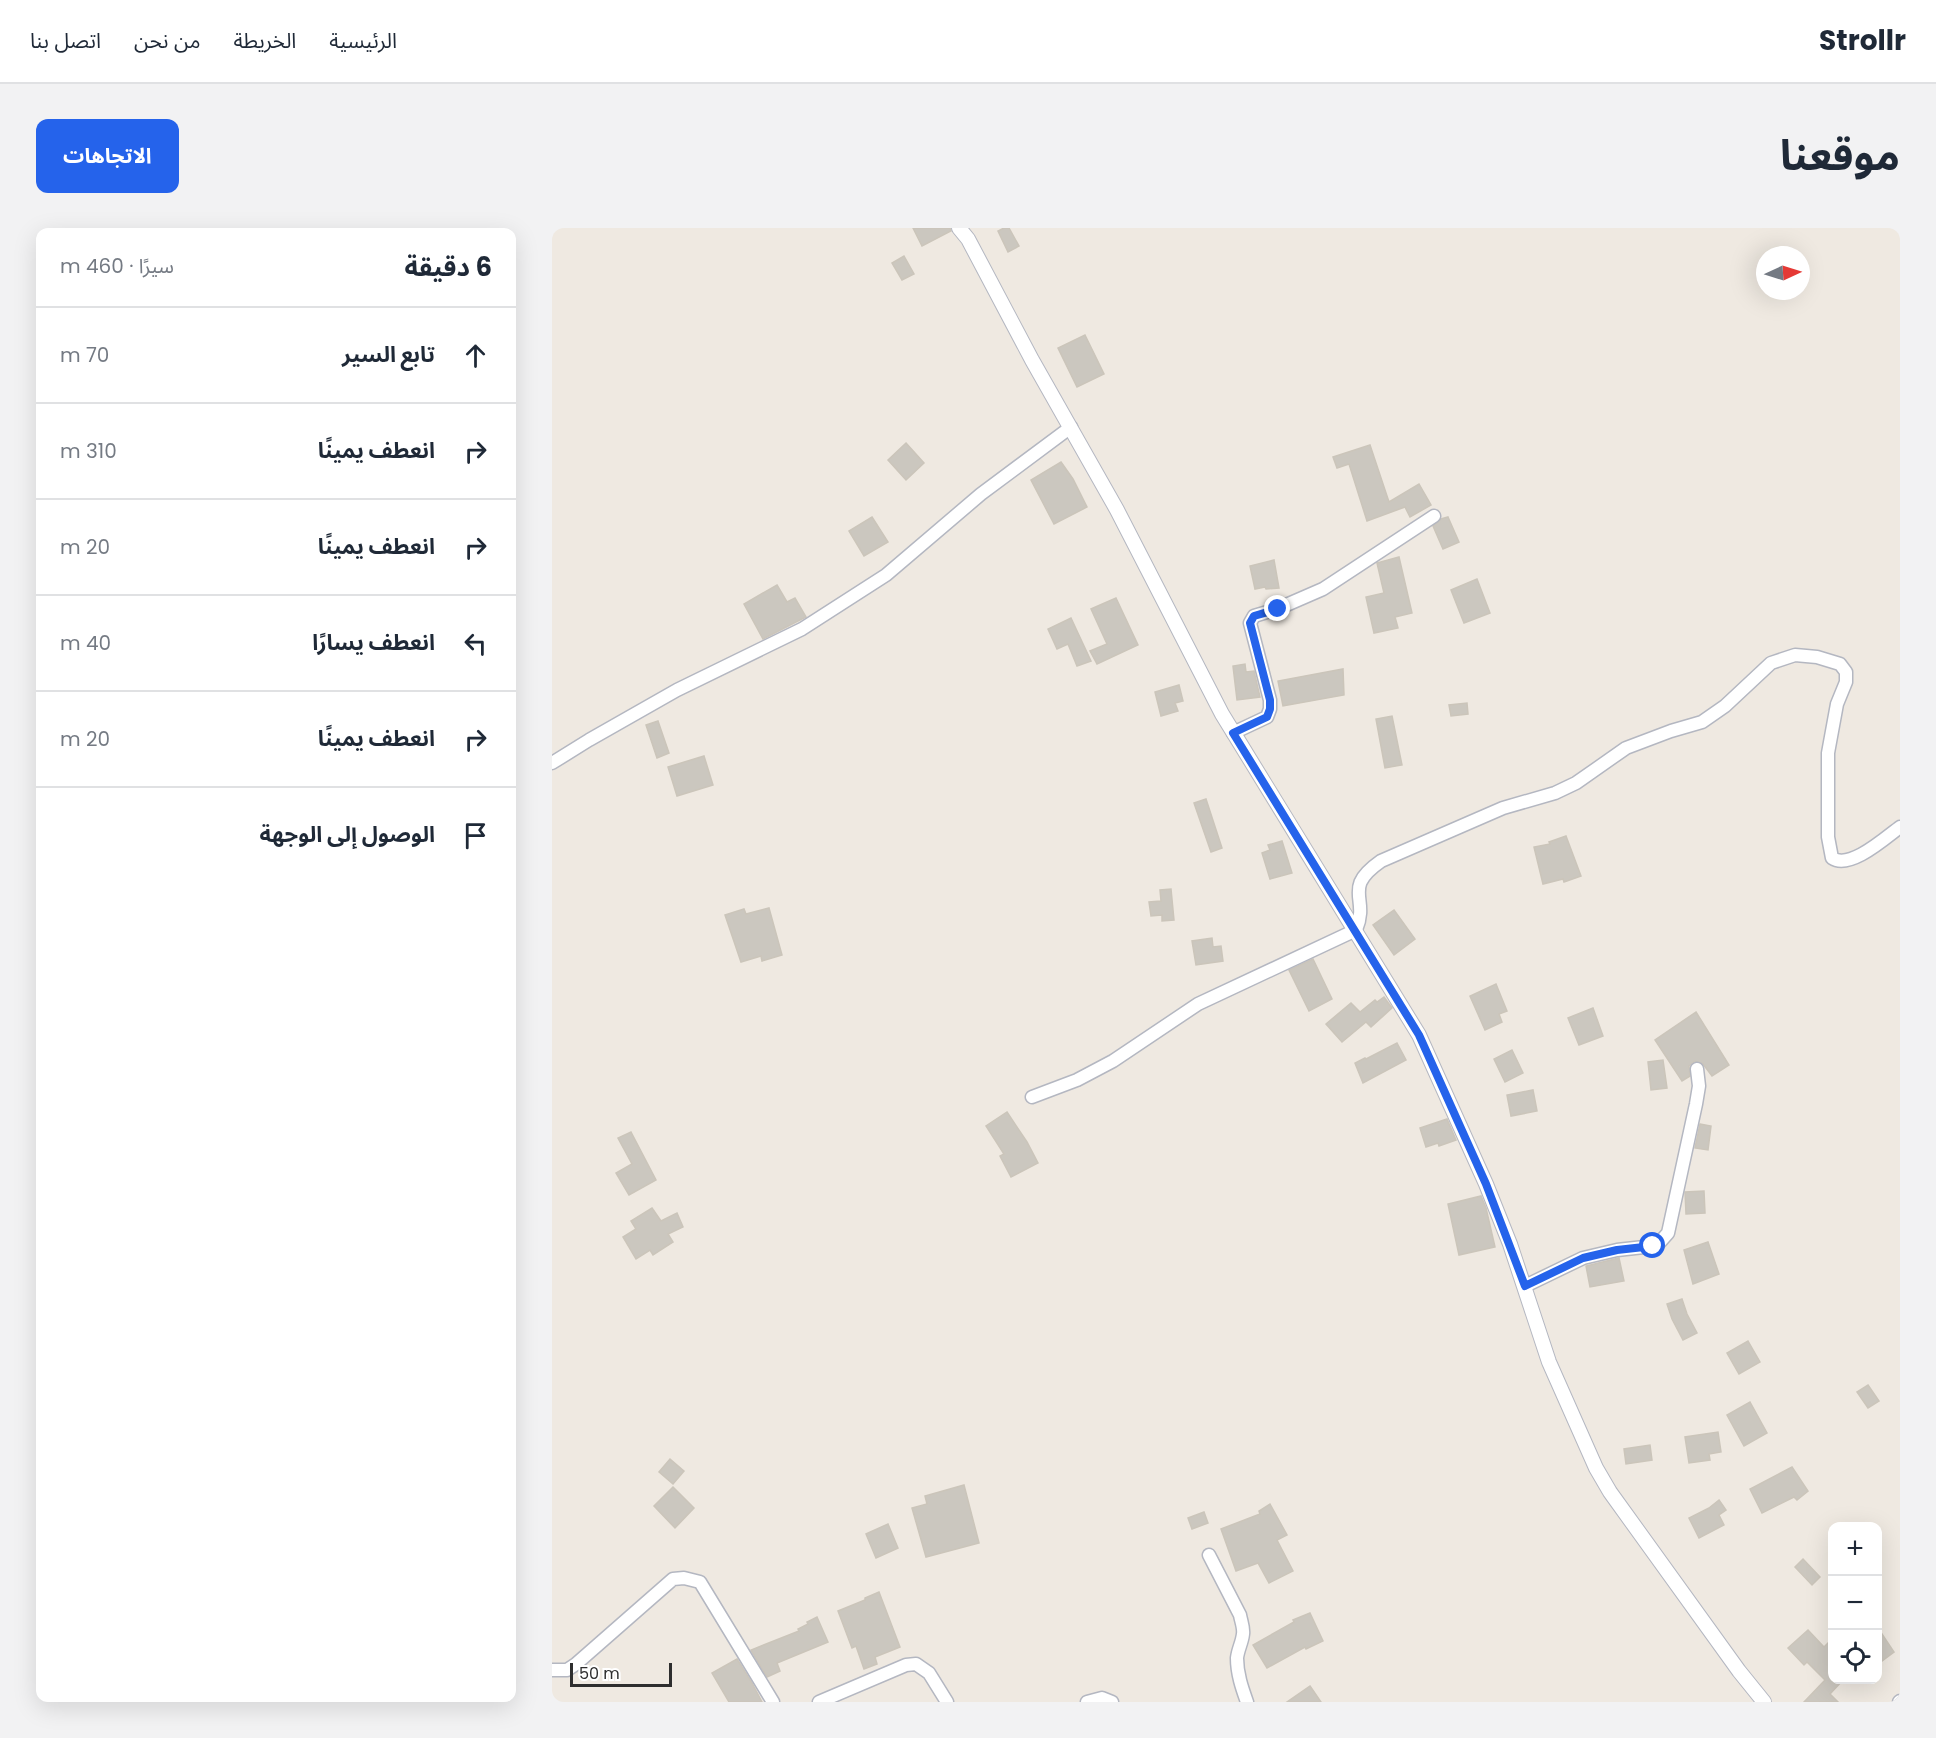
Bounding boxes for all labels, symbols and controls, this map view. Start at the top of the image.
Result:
text: Strollr [1819,21,1906,60]
text: اتصل بنا [30,26,101,55]
text: من نحن [134,26,200,55]
text: الخريطة [233,26,296,55]
text: الرئيسية [329,26,397,55]
button: الاتجاهات [36,119,179,193]
text: موقعنا [1780,126,1900,185]
north arrow [1756,246,1810,300]
text: 6 دقيقة [405,249,492,285]
text: سيرًا · 460 m [60,252,174,280]
text: تابع السير [342,339,435,370]
icon: ahead [459,339,492,372]
text: 70 m [60,341,109,369]
text: انعطف يمينًا [318,435,435,466]
icon: right [459,435,492,468]
text: 310 m [60,437,117,465]
text: انعطف يمينًا [318,531,435,562]
icon: right [459,531,492,564]
text: 20 m [60,533,110,561]
route end [1264,595,1290,621]
text: انعطف يسارًا [312,627,435,658]
icon: left [459,627,492,660]
text: 40 m [60,629,111,657]
text: انعطف يمينًا [318,723,435,754]
icon: right [459,723,492,756]
text: 20 m [60,725,110,753]
text: الوصول إلى الوجهة [260,819,435,850]
icon: arrive [459,819,492,852]
route start [1639,1232,1665,1258]
map controls [1828,1522,1882,1684]
button: + [1828,1522,1882,1576]
button: − [1828,1576,1882,1630]
button: locate [1828,1630,1882,1684]
scale bar [570,1660,672,1688]
text: 50 m [579,1662,620,1685]

